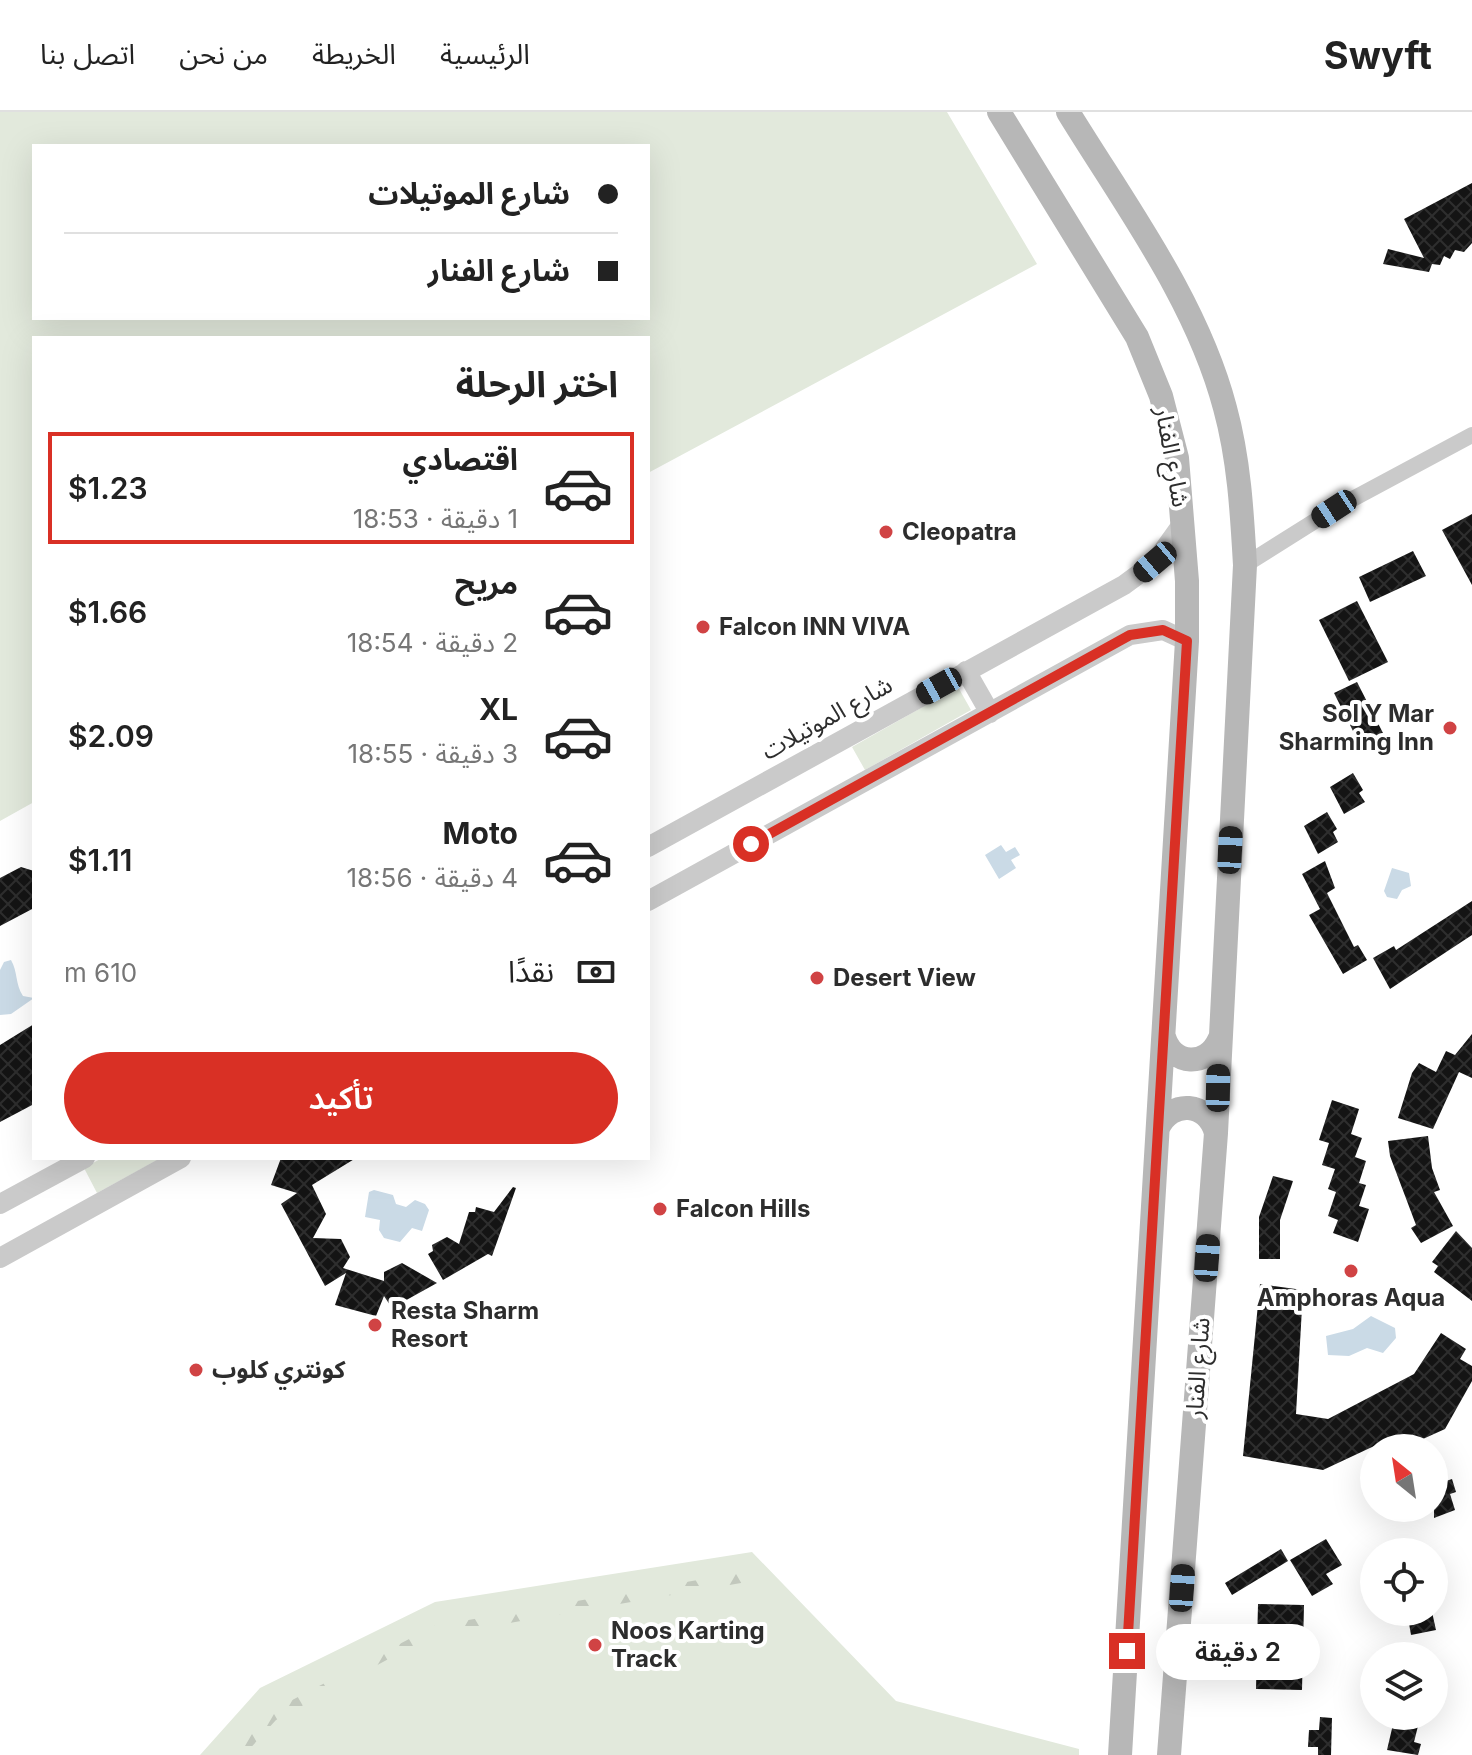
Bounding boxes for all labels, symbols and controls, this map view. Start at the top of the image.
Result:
text: Swyft [1324,32,1432,78]
text: اتصل بنا [40,37,135,71]
text: من نحن [179,37,268,71]
text: الخريطة [312,37,396,71]
text: الرئيسية [440,37,530,71]
text: شارع الموتيلات [368,175,570,211]
text: شارع الفنار [428,252,570,288]
text: اختر الرحلة [456,362,618,406]
street label: شارع الفنار [1146,403,1196,510]
text: اقتصادي [403,441,518,477]
icon: car [542,452,614,524]
text: $1.23 [68,470,148,506]
car [1307,486,1361,532]
text: 1 دقيقة · 18:53 [353,503,518,534]
place label: Cleopatra [902,517,1017,546]
marker: Cleopatra [877,523,895,541]
car [1129,537,1181,587]
text: مريح [455,565,518,601]
icon: car [542,576,614,648]
text: $1.66 [68,594,147,630]
place label: Falcon INN VIVA [719,612,910,641]
marker: Falcon INN VIVA [694,618,712,636]
text: 2 دقيقة · 18:54 [347,627,518,658]
car [912,664,966,708]
street label: شارع الموتيلات [756,670,899,768]
text: XL [479,691,518,727]
place label: Sol Y Mar Sharming Inn [1279,699,1434,756]
icon: car [542,700,614,772]
text: $2.09 [68,718,154,754]
marker: Sol Y Mar Sharming Inn [1441,719,1459,737]
text: 3 دقيقة · 18:55 [348,738,518,769]
text: Moto [443,815,518,851]
icon: car [542,824,614,896]
car [1217,825,1243,875]
route start [733,826,769,862]
text: $1.11 [68,842,132,878]
text: 4 دقيقة · 18:56 [346,862,518,893]
icon: cash [574,950,618,994]
text: نقدًا [508,953,554,989]
text: 610 m [64,957,137,988]
place label: Desert View [833,963,976,992]
marker: Desert View [808,969,826,987]
button: تأكيد [64,1052,618,1144]
car [1206,1064,1230,1112]
place label: Falcon Hills [676,1194,810,1223]
marker: Falcon Hills [651,1200,669,1218]
car [1193,1233,1221,1283]
marker: Amphoras Aqua [1342,1262,1360,1280]
place label: Amphoras Aqua [1257,1283,1445,1312]
place label: Resta Sharm Resort [391,1296,539,1353]
marker: Resta Sharm Resort [366,1316,384,1334]
street label: شارع الفنار [1179,1316,1218,1421]
place label: كونتري كلوب [212,1355,346,1390]
marker: كونتري كلوب [187,1361,205,1379]
north arrow [1360,1434,1448,1522]
map controls [1360,1434,1448,1730]
button: locate [1360,1538,1448,1626]
car [1168,1563,1196,1613]
place label: Noos Karting Track [611,1616,765,1673]
callout: 2 دقيقة [1155,1623,1319,1679]
route end [1109,1633,1145,1669]
marker: Noos Karting Track [586,1636,604,1654]
text: 2 دقيقة [1195,1636,1281,1667]
button: layers [1360,1642,1448,1730]

